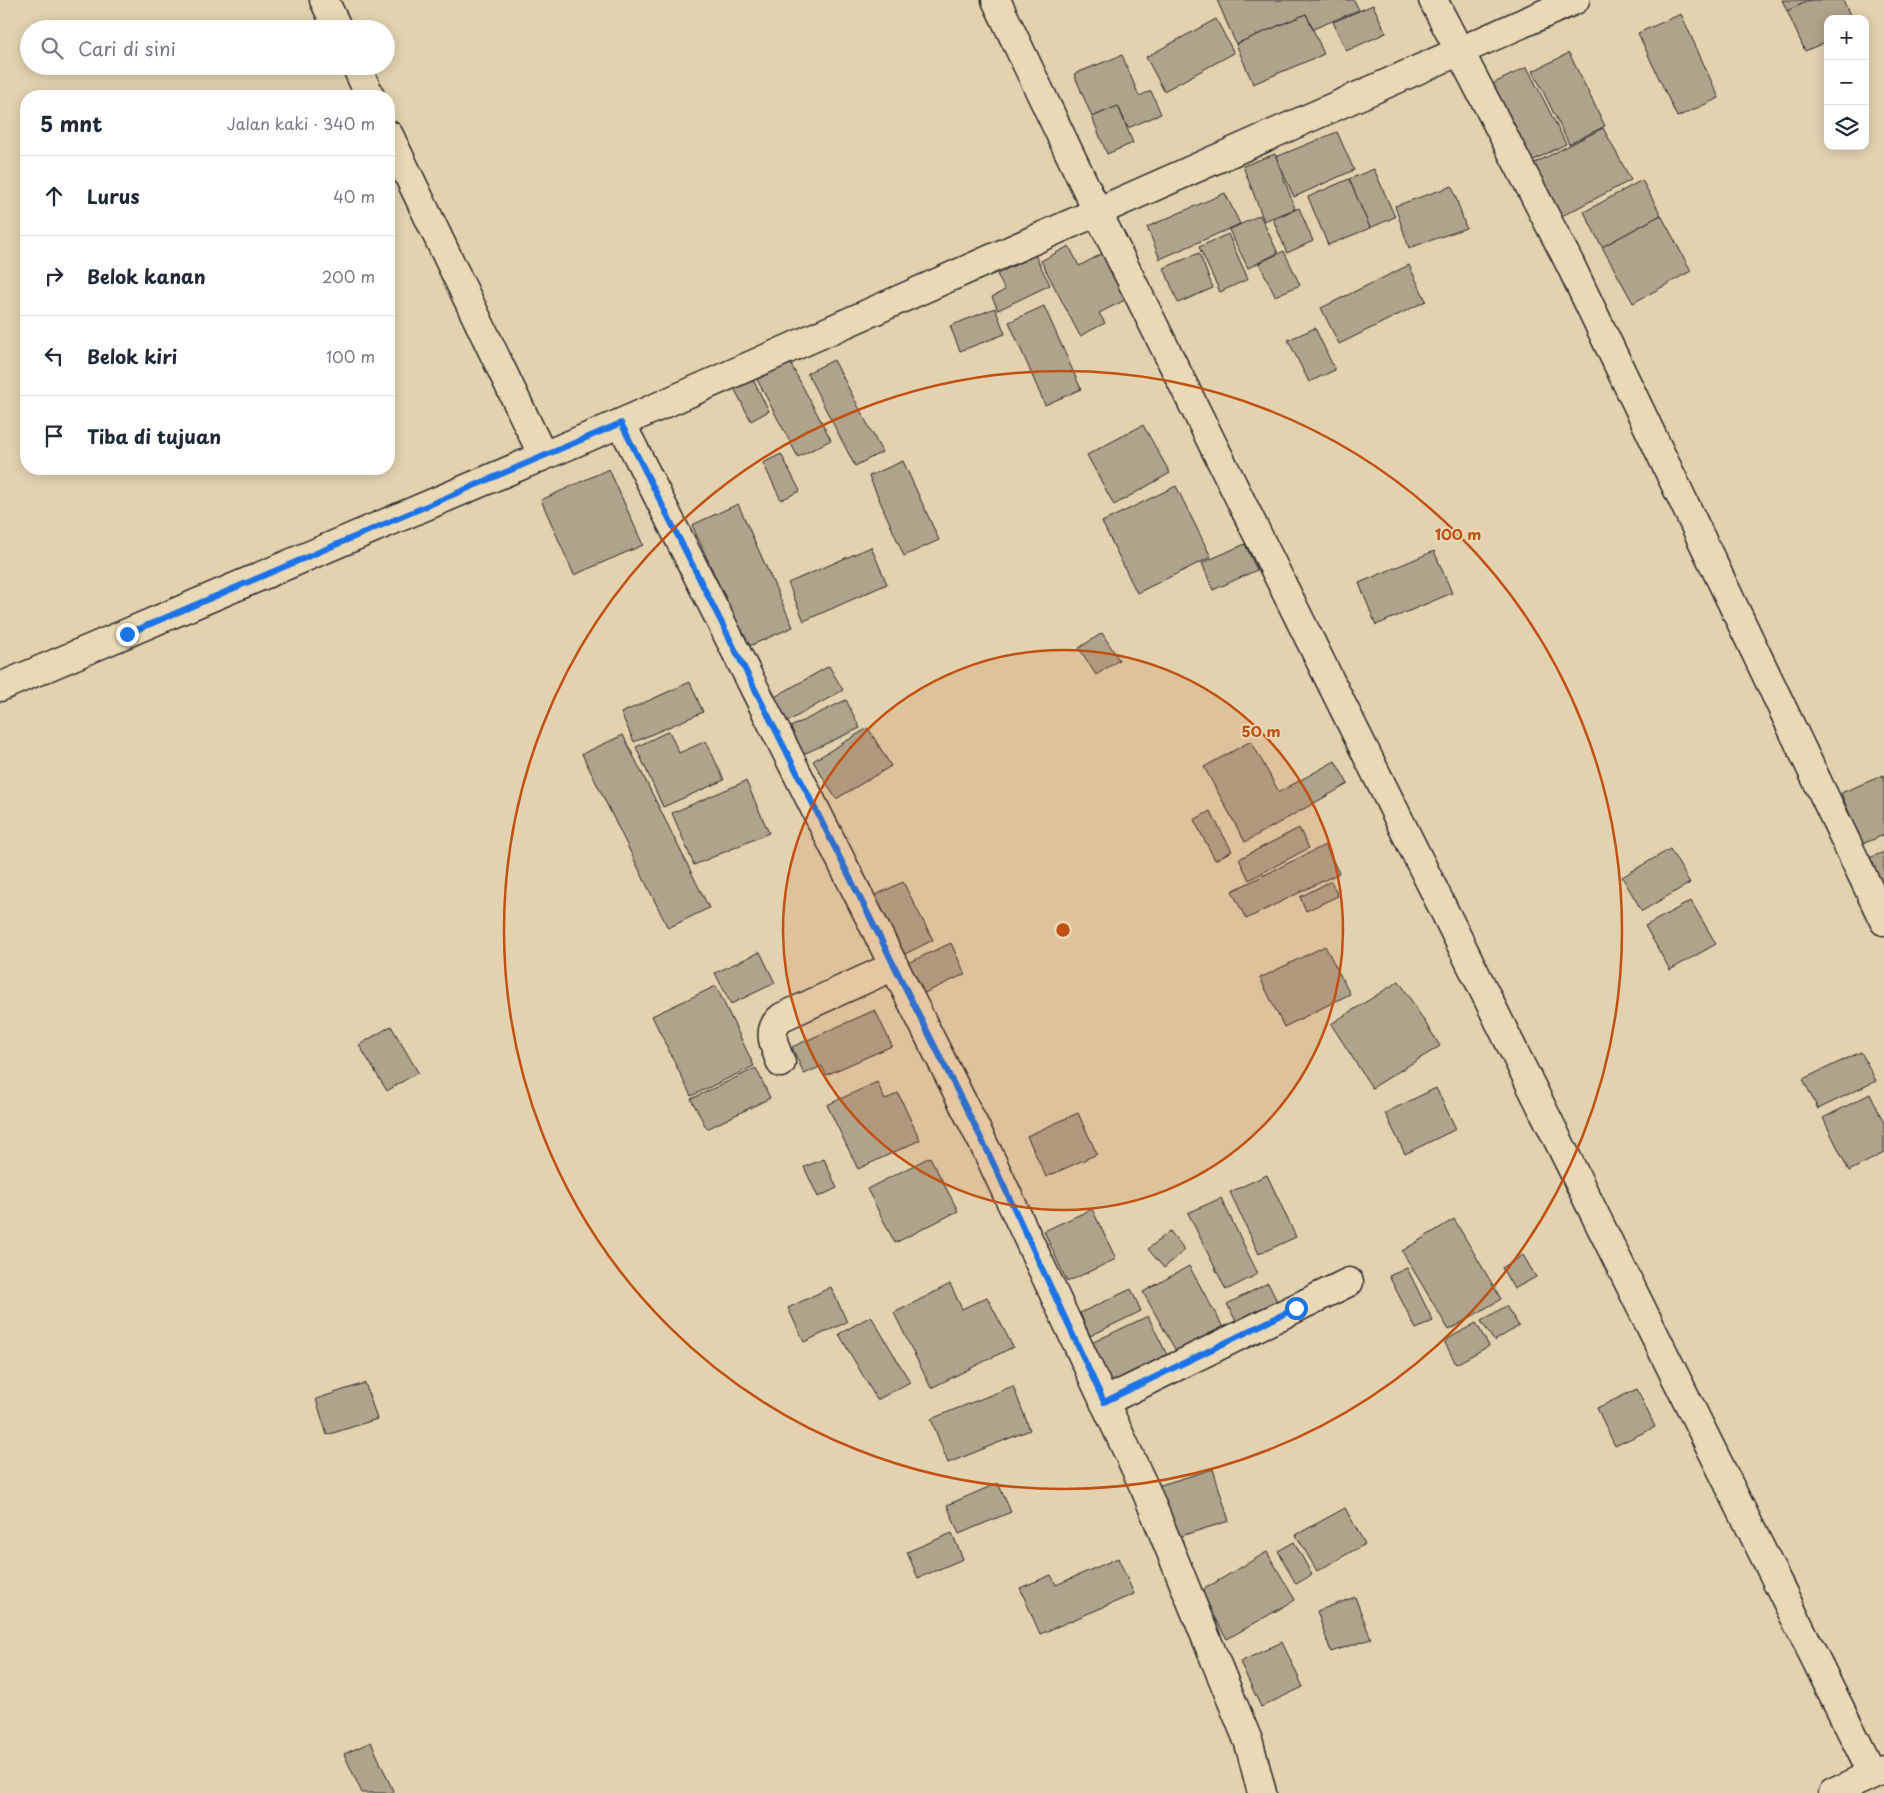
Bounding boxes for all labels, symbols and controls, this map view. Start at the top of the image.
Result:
map controls [1824,15,1869,150]
button: + [1824,15,1869,60]
search box [20,20,395,75]
icon: search [38,34,66,62]
text: Cari di sini [78,34,176,62]
button: − [1824,60,1869,105]
button: layers [1824,105,1869,150]
text: 5 mnt [40,107,103,139]
text: Jalan kaki · 340 m [227,111,375,135]
icon: ahead [40,182,68,210]
text: Lurus [87,182,140,210]
text: 40 m [333,184,375,208]
icon: right [40,262,68,290]
text: Belok kanan [87,262,206,290]
text: 200 m [322,264,375,288]
icon: left [40,342,68,370]
text: Belok kiri [87,342,177,370]
text: 100 m [326,344,375,368]
icon: arrive [40,422,68,450]
text: Tiba di tujuan [87,422,221,450]
text: 100 m [1435,522,1481,545]
route end [116,623,139,646]
text: 50 m [1242,719,1280,742]
centre of rings [1054,921,1072,939]
route start [1285,1297,1308,1320]

